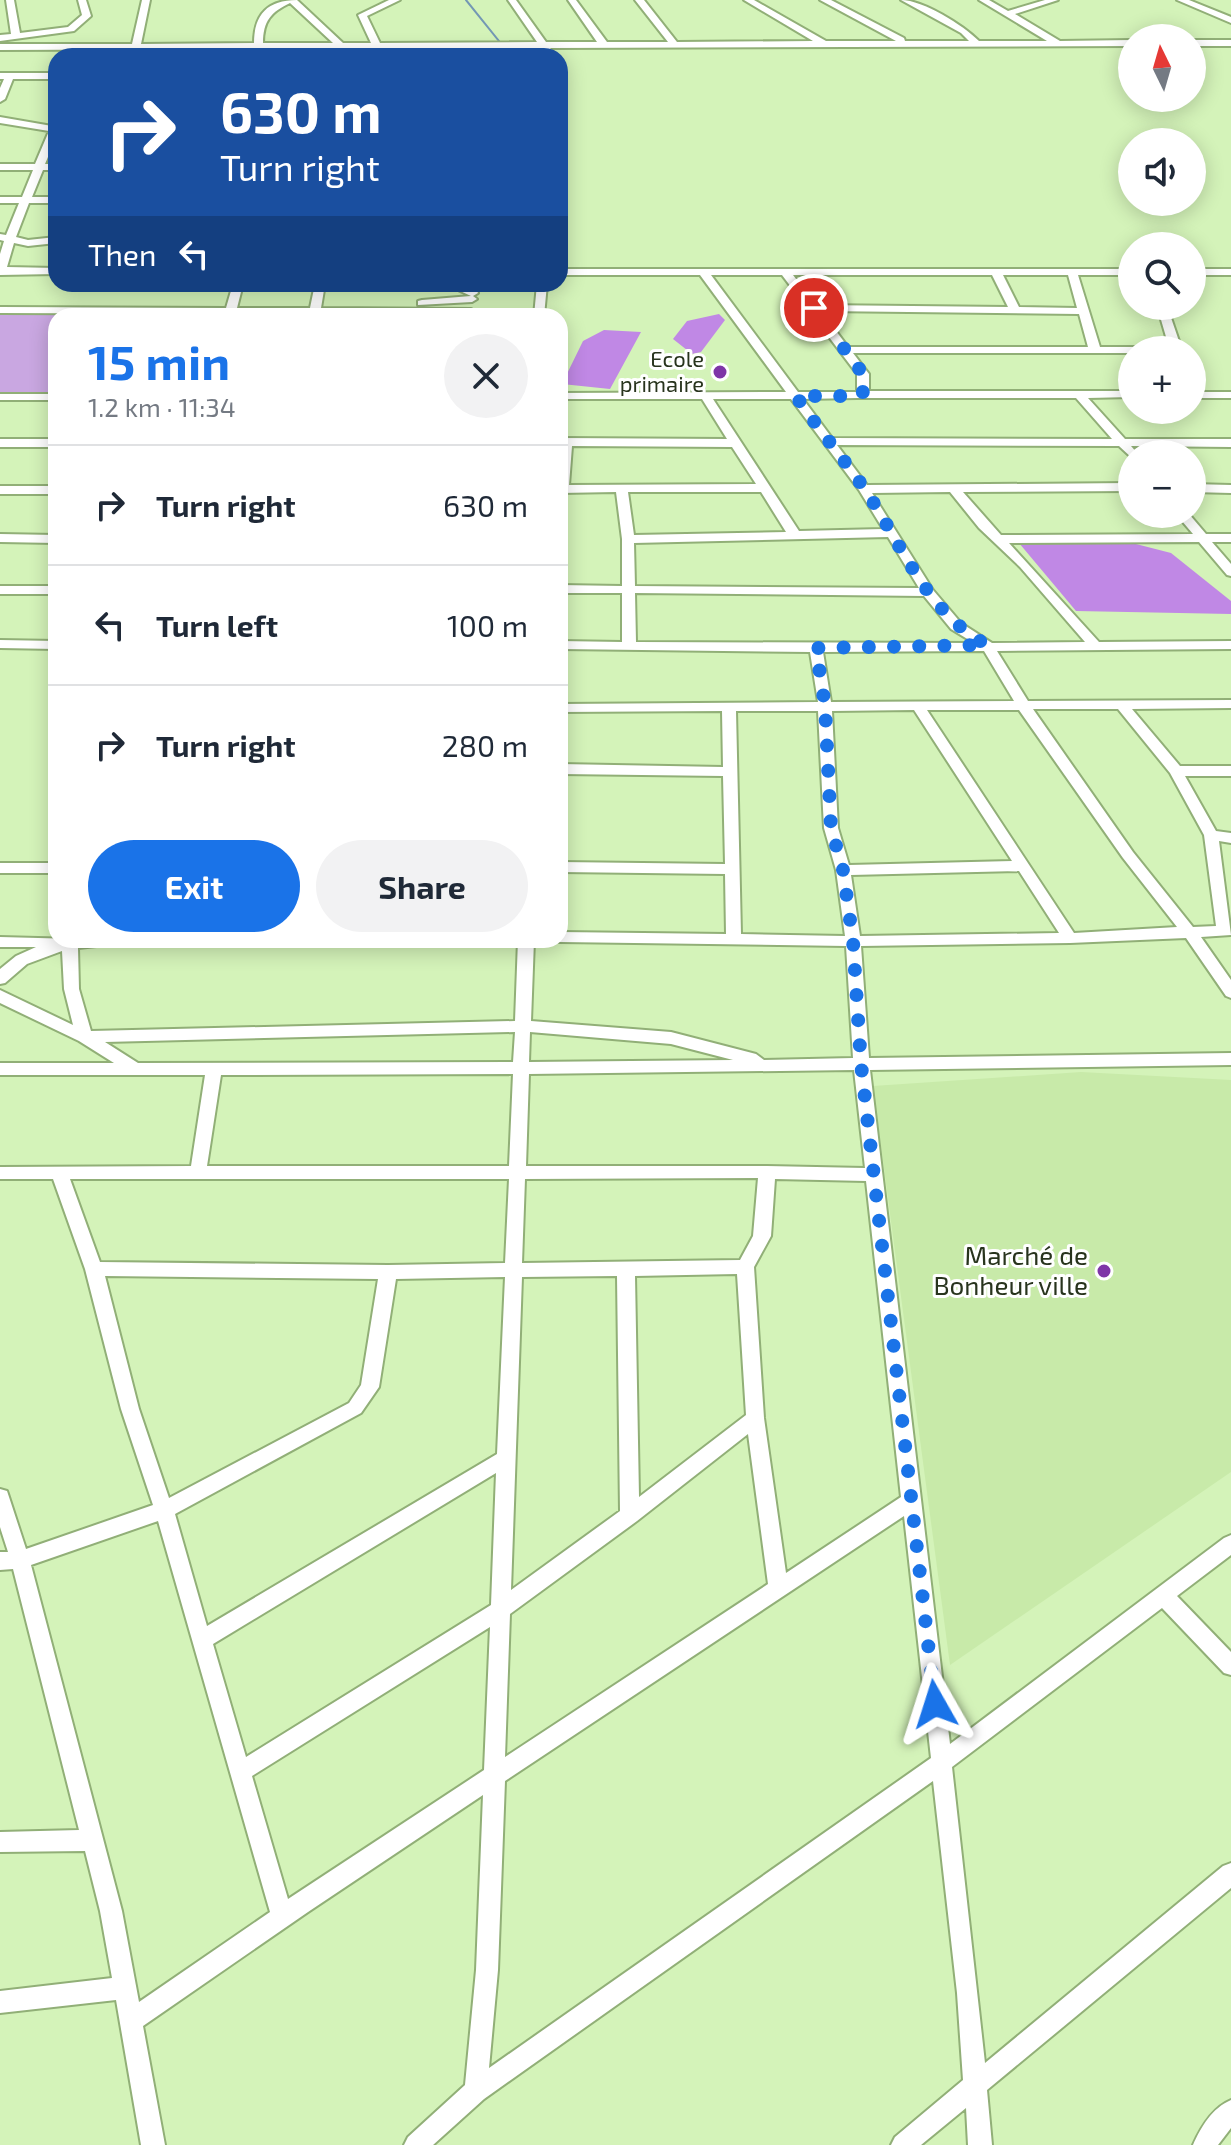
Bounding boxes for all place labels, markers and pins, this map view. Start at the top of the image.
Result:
pin [780,274,848,342]
place label: Ecole primaire [620,345,704,396]
marker: Ecole primaire [711,363,729,381]
place label: Marché de Bonheur ville [933,1239,1088,1300]
marker: Marché de Bonheur ville [1095,1262,1113,1280]

